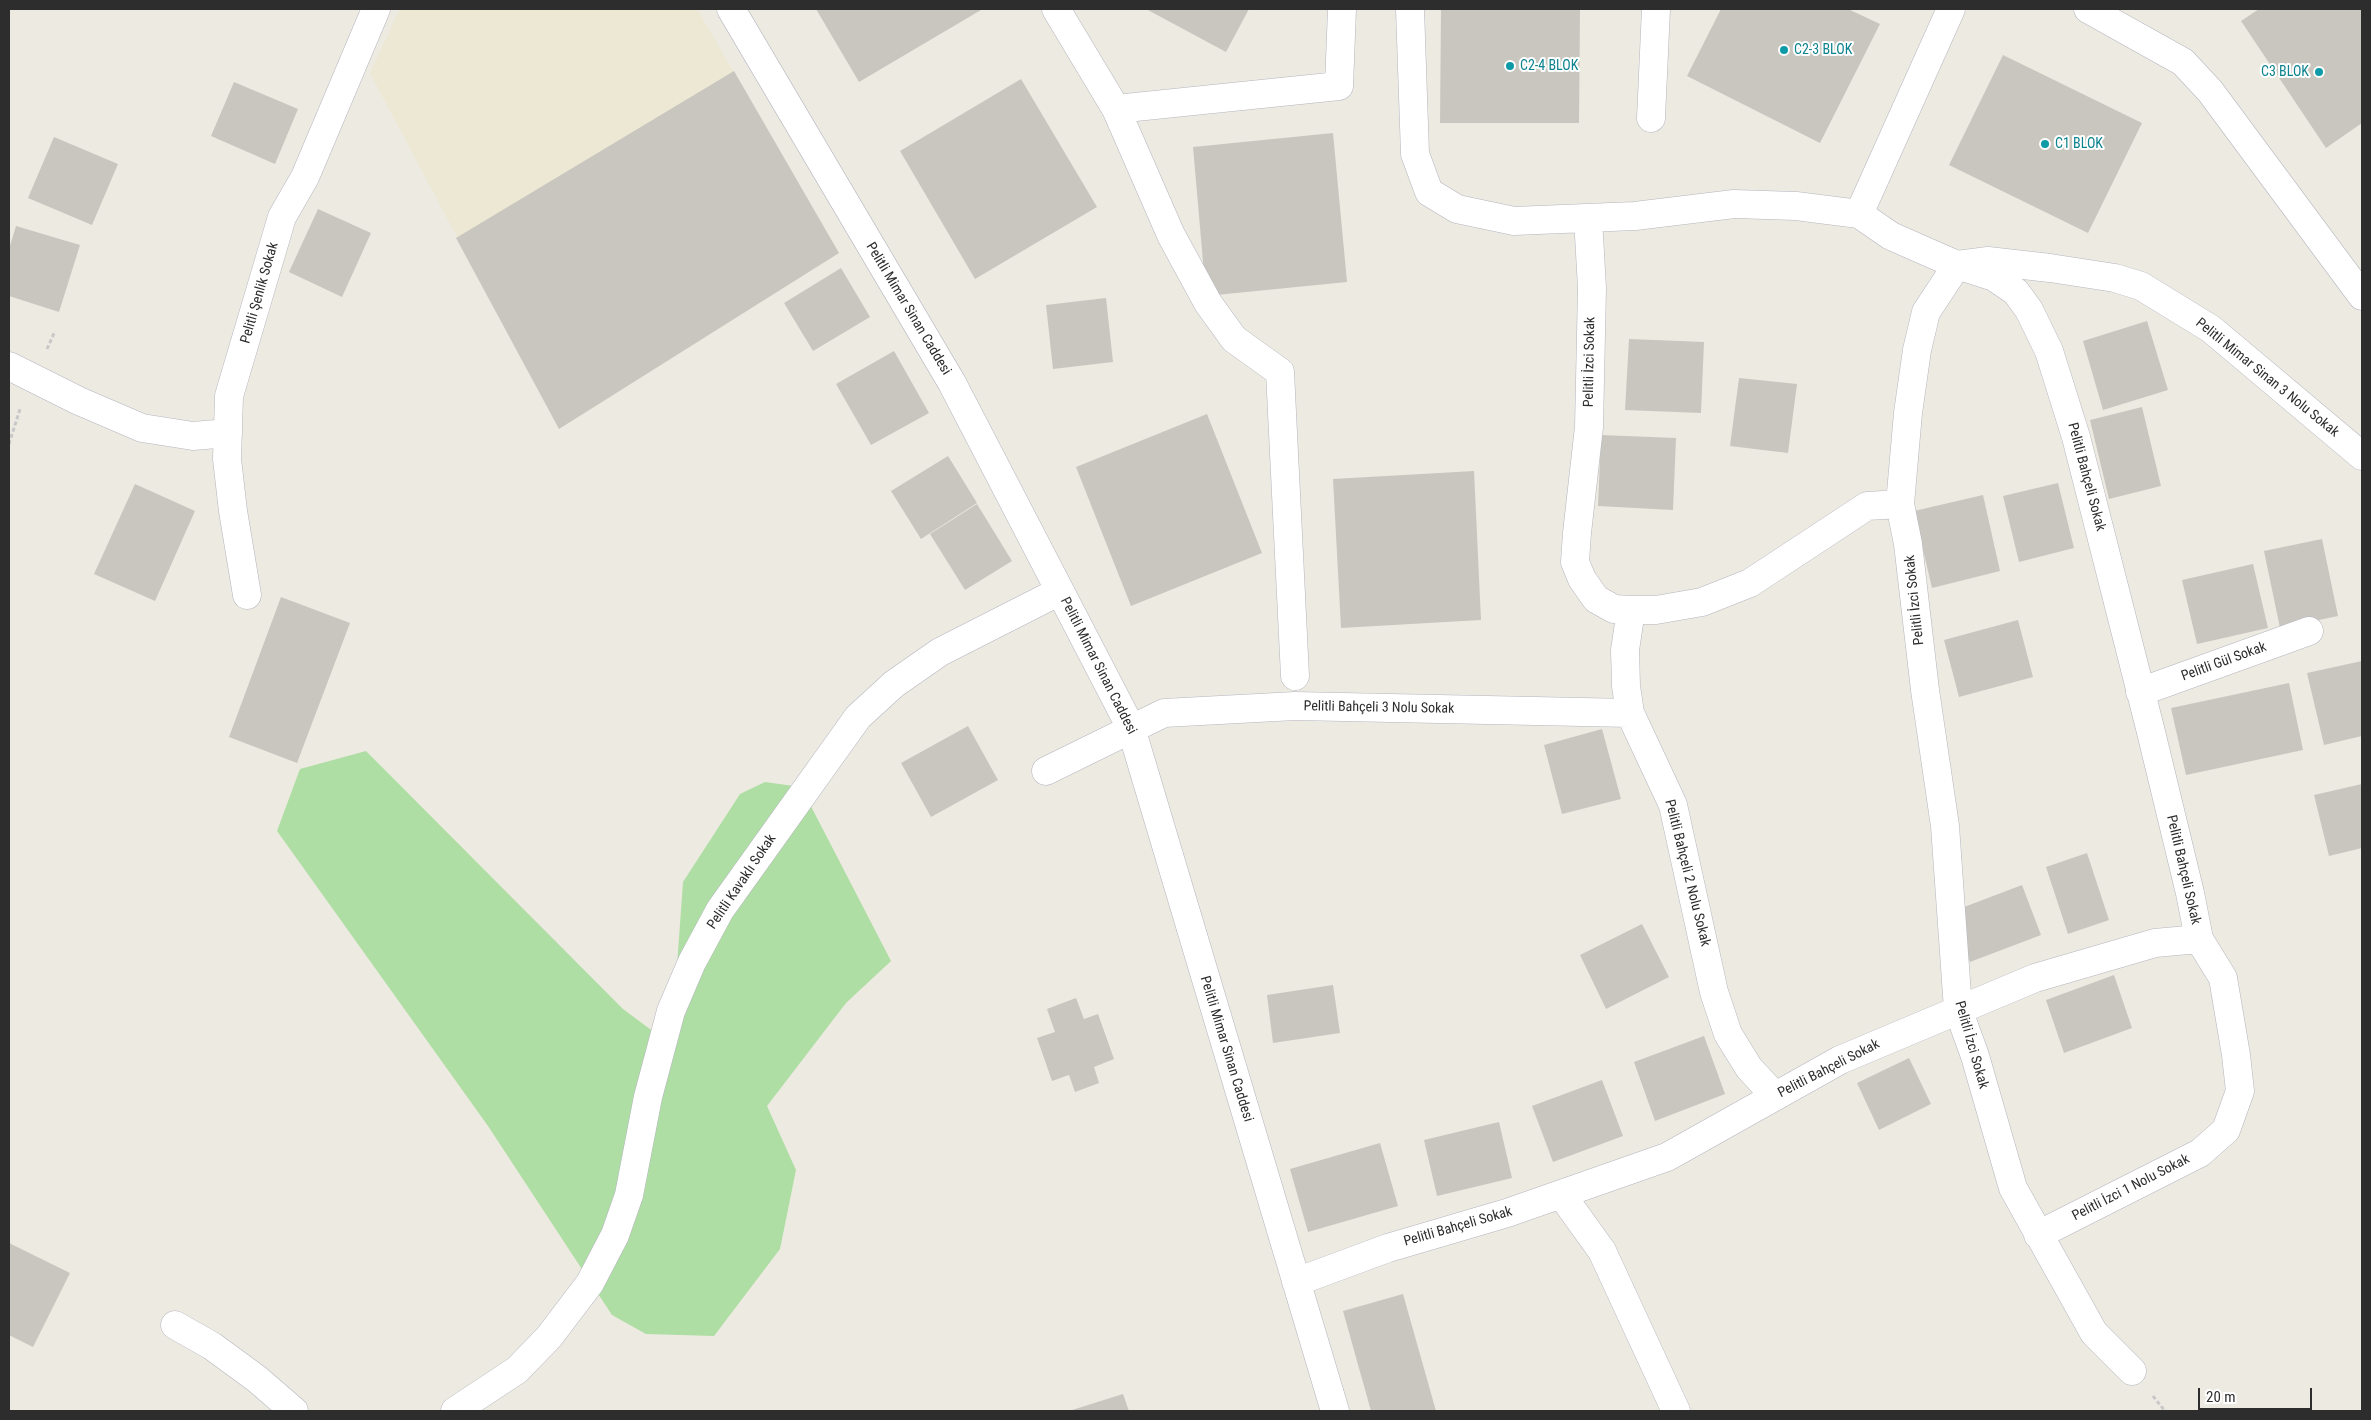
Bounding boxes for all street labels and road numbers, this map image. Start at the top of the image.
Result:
street label: Pelitli Şenlik Sokak [238,240,282,346]
street label: Pelitli Mimar Sinan Caddesi [862,240,954,378]
street label: Pelitli Mimar Sinan 3 Nolu Sokak [2192,315,2342,441]
street label: Pelitli İzci Sokak [1581,317,1599,407]
street label: Pelitli Bahçeli Sokak [2063,421,2109,533]
street label: Pelitli İzci Sokak [1902,554,1928,646]
street label: Pelitli Mimar Sinan Caddesi [1056,595,1140,737]
street label: Pelitli Gül Sokak [2179,639,2269,685]
street label: Pelitli Bahçeli 3 Nolu Sokak [1303,698,1455,718]
street label: Pelitli Bahçeli 2 Nolu Sokak [1661,798,1713,948]
street label: Pelitli Bahçeli Sokak [2162,814,2204,926]
street label: Pelitli Kavaklı Sokak [704,831,780,933]
street label: Pelitli Mimar Sinan Caddesi [1196,974,1256,1124]
street label: Pelitli İzci Sokak [1950,999,1992,1091]
street label: Pelitli Bahçeli Sokak [1775,1036,1883,1102]
street label: Pelitli İzci 1 Nolu Sokak [2069,1151,2193,1225]
street label: Pelitli Bahçeli Sokak [1402,1204,1514,1250]

